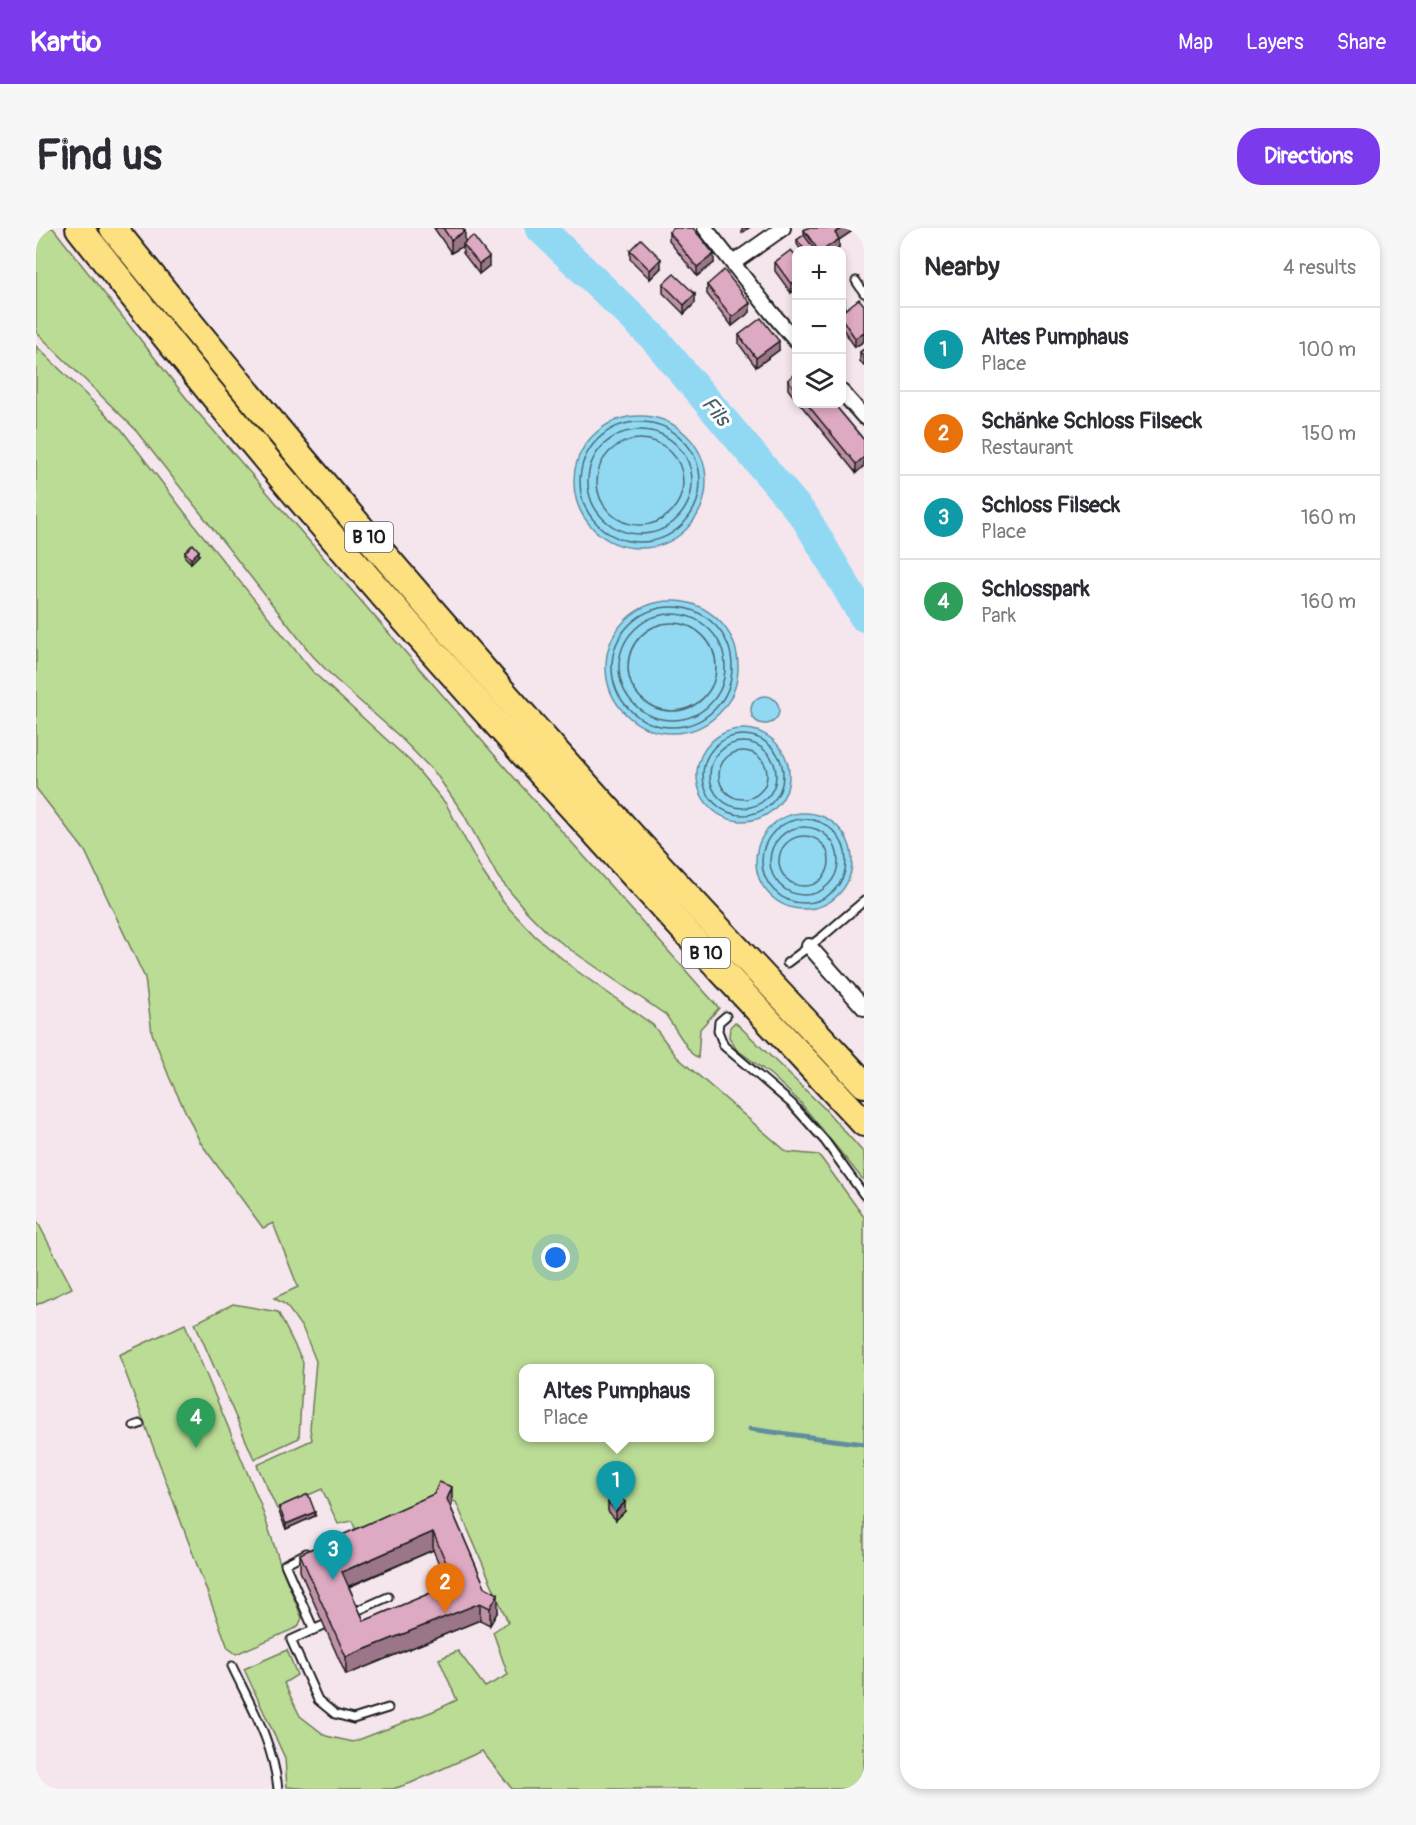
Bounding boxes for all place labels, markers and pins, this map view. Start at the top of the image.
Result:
pin: 4 [176,1398,216,1448]
pin: 1 [596,1462,636,1511]
pin: 3 [314,1530,352,1580]
pin: 2 [426,1564,464,1613]

